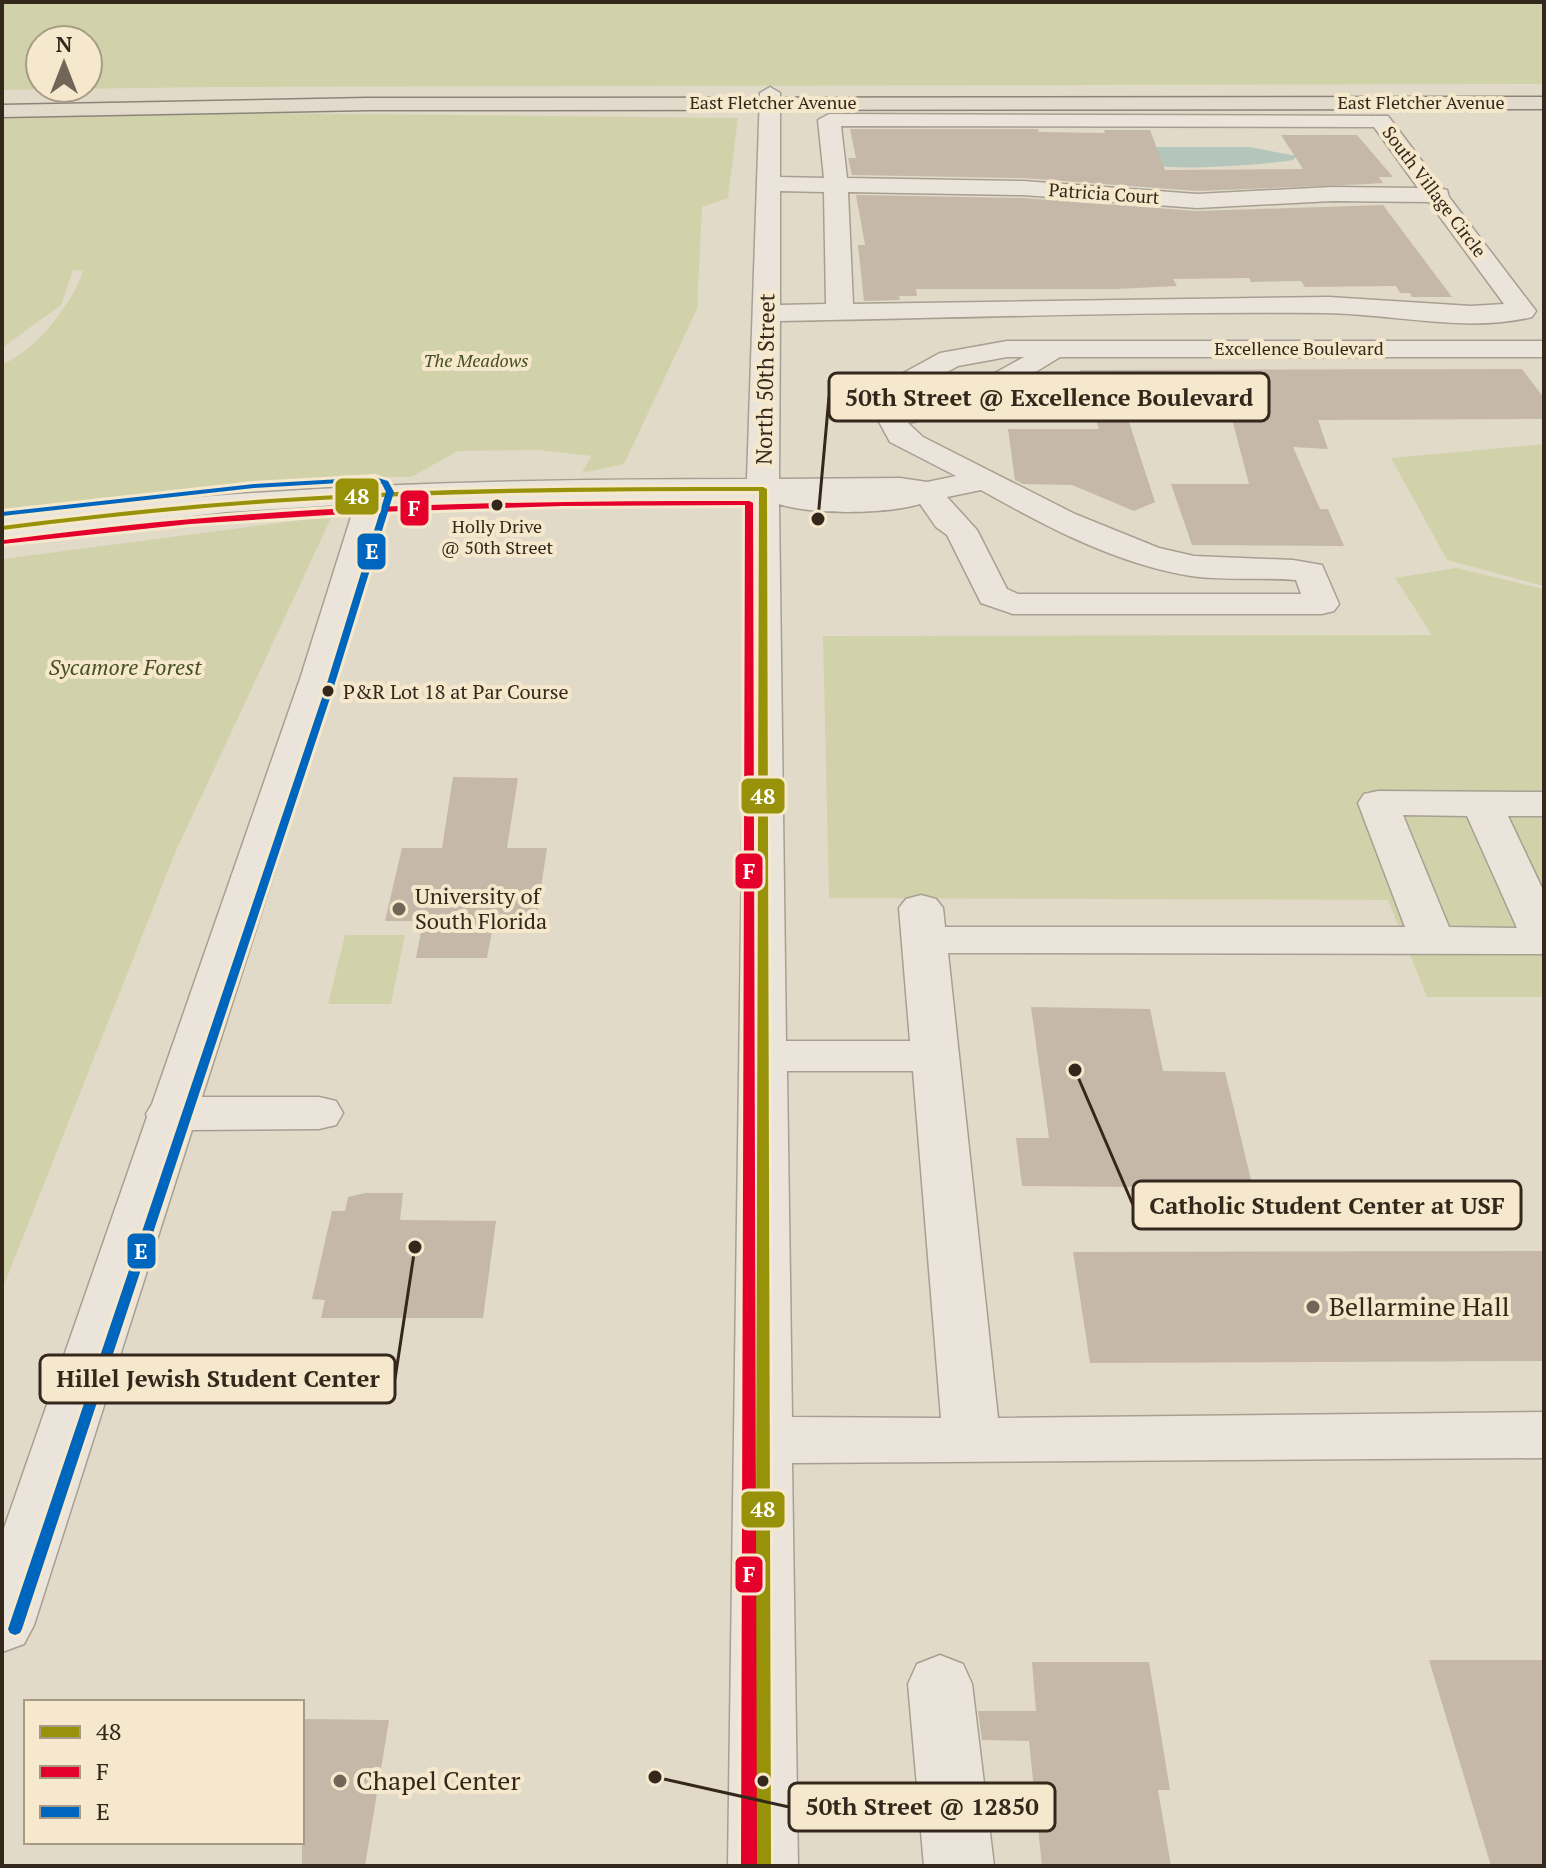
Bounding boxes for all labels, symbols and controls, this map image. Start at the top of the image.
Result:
north arrow [24,24,104,104]
text: N [56,29,73,58]
street label: East Fletcher Avenue [689,90,857,114]
street label: East Fletcher Avenue [1337,90,1505,114]
street label: South Village Circle [1378,121,1492,262]
street label: Patricia Court [1048,177,1161,209]
street label: North 50th Street [749,293,780,465]
street label: Excellence Boulevard [1214,336,1384,360]
park label: The Meadows [423,348,529,372]
callout: 50th Street @ Excellence Boulevard [829,373,1269,421]
text: 50th Street @ Excellence Boulevard [845,381,1254,413]
line badge: 48 [334,477,380,516]
text: 48 [345,481,369,510]
line badge: F [399,489,430,527]
text: F [408,493,420,522]
marker: Holly Drive @ 50th Street [489,497,505,513]
place label: Holly Drive @ 50th Street [441,514,553,559]
line badge: E [356,532,387,571]
text: E [365,536,379,565]
park label: Sycamore Forest [48,652,202,681]
place label: P&R Lot 18 at Par Course [343,678,568,705]
marker: P&R Lot 18 at Par Course [320,683,336,699]
line badge: 48 [740,777,786,815]
text: 48 [751,781,775,810]
line badge: F [734,852,764,890]
text: F [743,856,755,885]
place label: University of South Florida [415,881,547,935]
marker: University of South Florida [390,900,408,918]
callout: Catholic Student Center at USF [1133,1181,1521,1229]
text: Catholic Student Center at USF [1149,1189,1505,1221]
line badge: E [126,1232,157,1270]
text: E [134,1236,148,1265]
place label: Bellarmine Hall [1329,1289,1510,1323]
marker: Bellarmine Hall [1304,1298,1322,1316]
callout: Hillel Jewish Student Center [40,1355,395,1403]
text: Hillel Jewish Student Center [56,1362,380,1394]
line badge: 48 [740,1490,786,1529]
text: 48 [751,1494,775,1523]
line badge: F [734,1555,764,1594]
text: F [743,1559,755,1588]
legend [24,1700,304,1844]
text: 48 [96,1715,122,1747]
text: F [96,1755,109,1787]
place label: Chapel Center [356,1763,520,1797]
marker: Chapel Center [331,1772,349,1790]
unlabelled marker [755,1773,771,1789]
callout: 50th Street @ 12850 [789,1783,1055,1831]
text: 50th Street @ 12850 [805,1790,1039,1822]
text: E [96,1795,110,1827]

